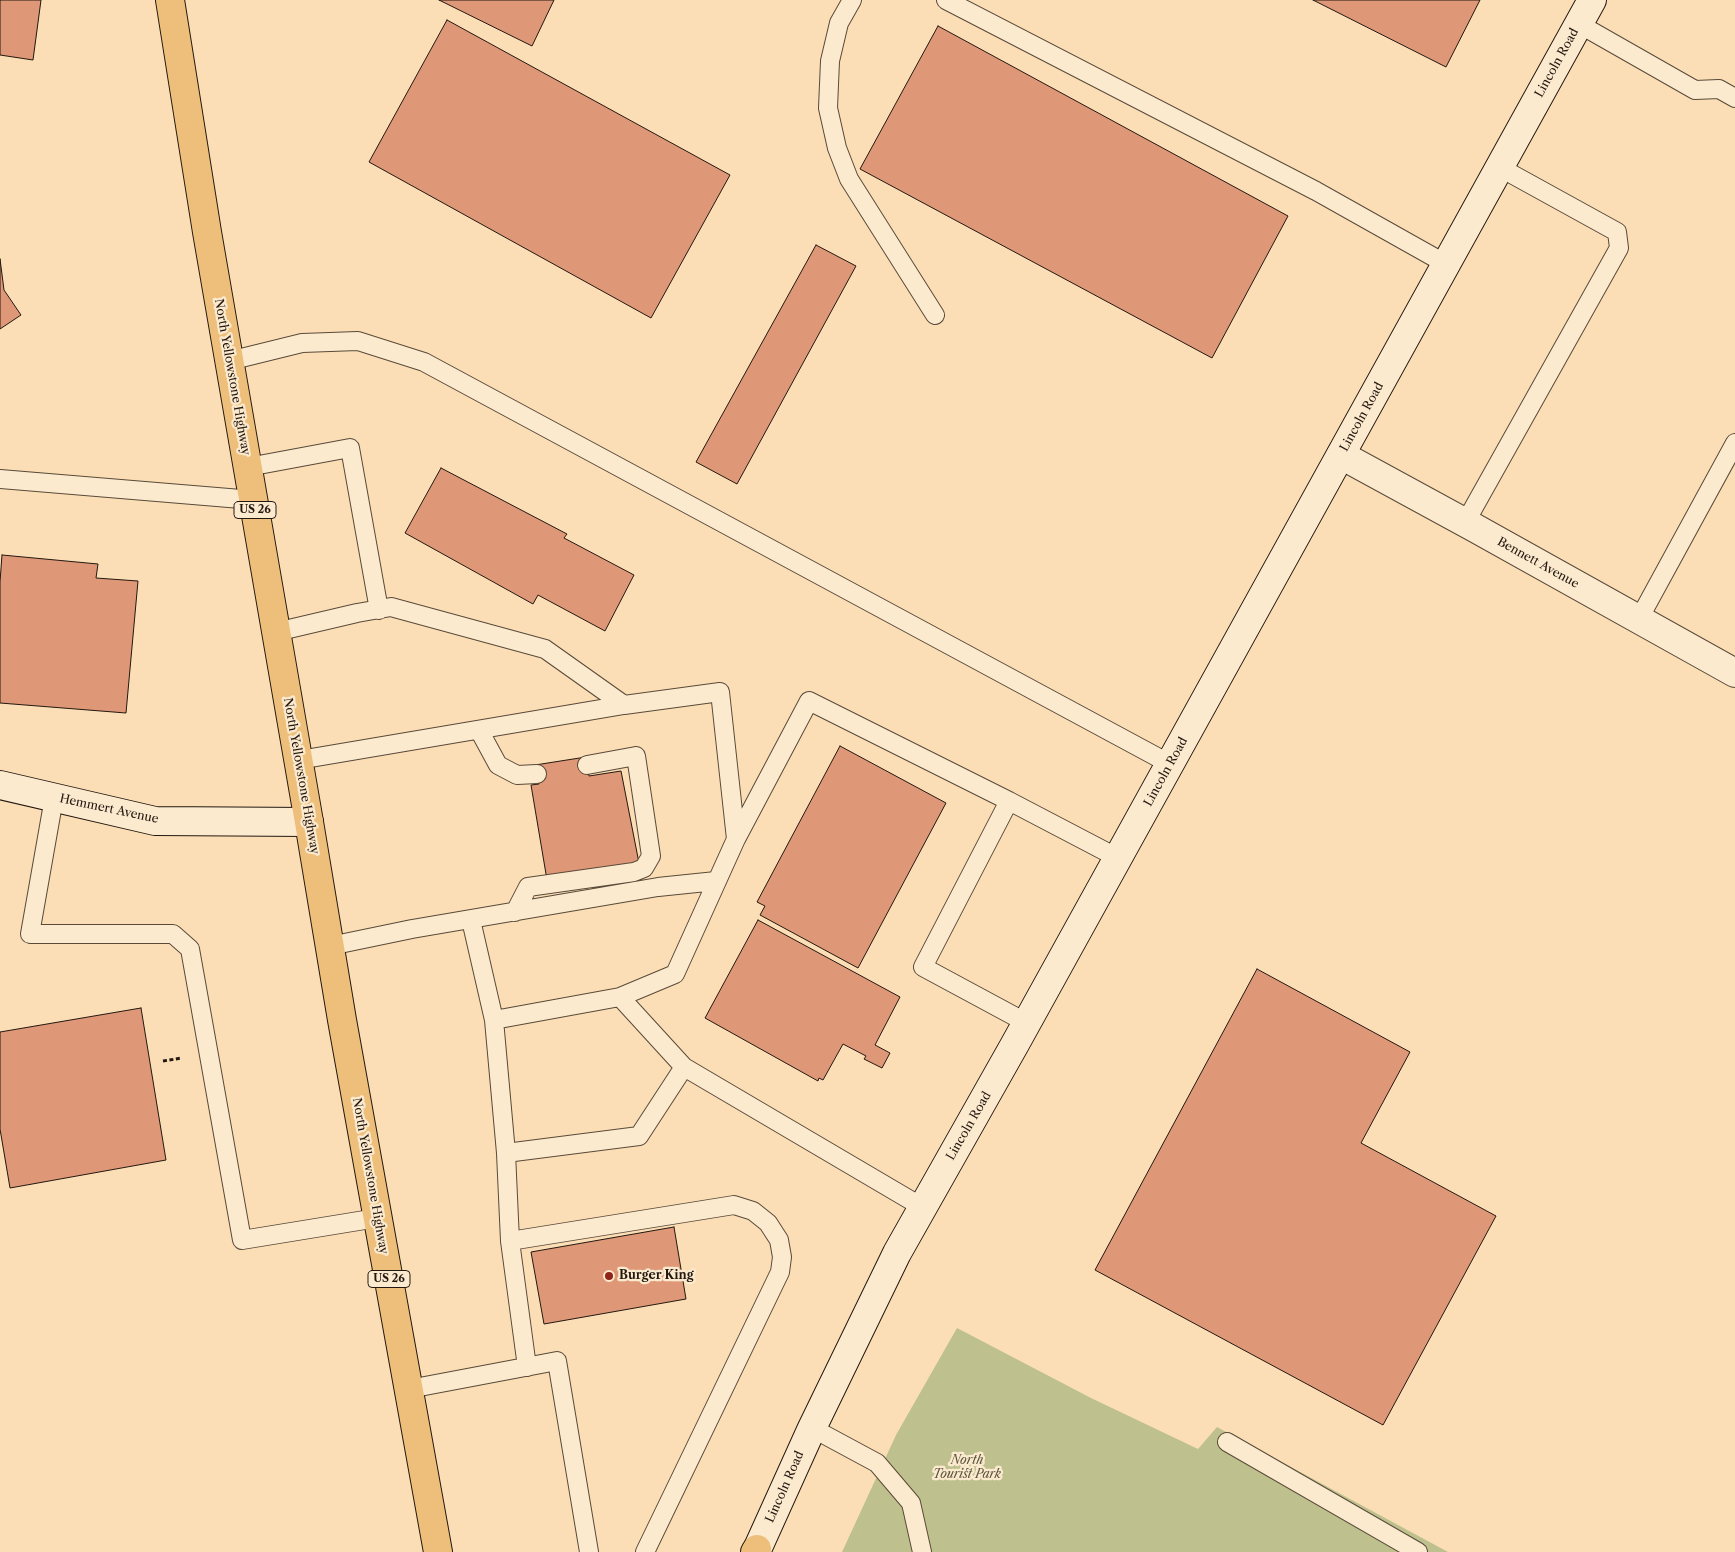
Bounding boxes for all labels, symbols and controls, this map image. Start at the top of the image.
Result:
street label: Lincoln Road [1532,26,1582,100]
street label: North Yellowstone Highway [211,298,253,456]
street label: Lincoln Road [1337,380,1387,454]
road number: US 26 [234,502,276,518]
street label: Bennett Avenue [1495,535,1581,591]
street label: North Yellowstone Highway [280,697,322,855]
street label: Lincoln Road [1141,735,1191,809]
street label: Hemmert Avenue [58,791,160,827]
street label: Lincoln Road [944,1089,994,1163]
street label: North Yellowstone Highway [349,1097,391,1255]
place label: Burger King [619,1269,694,1283]
road number: US 26 [368,1270,410,1288]
marker: Burger King [603,1270,615,1282]
street label: Lincoln Road [763,1449,807,1525]
park label: North Tourist Park [933,1454,1001,1482]

